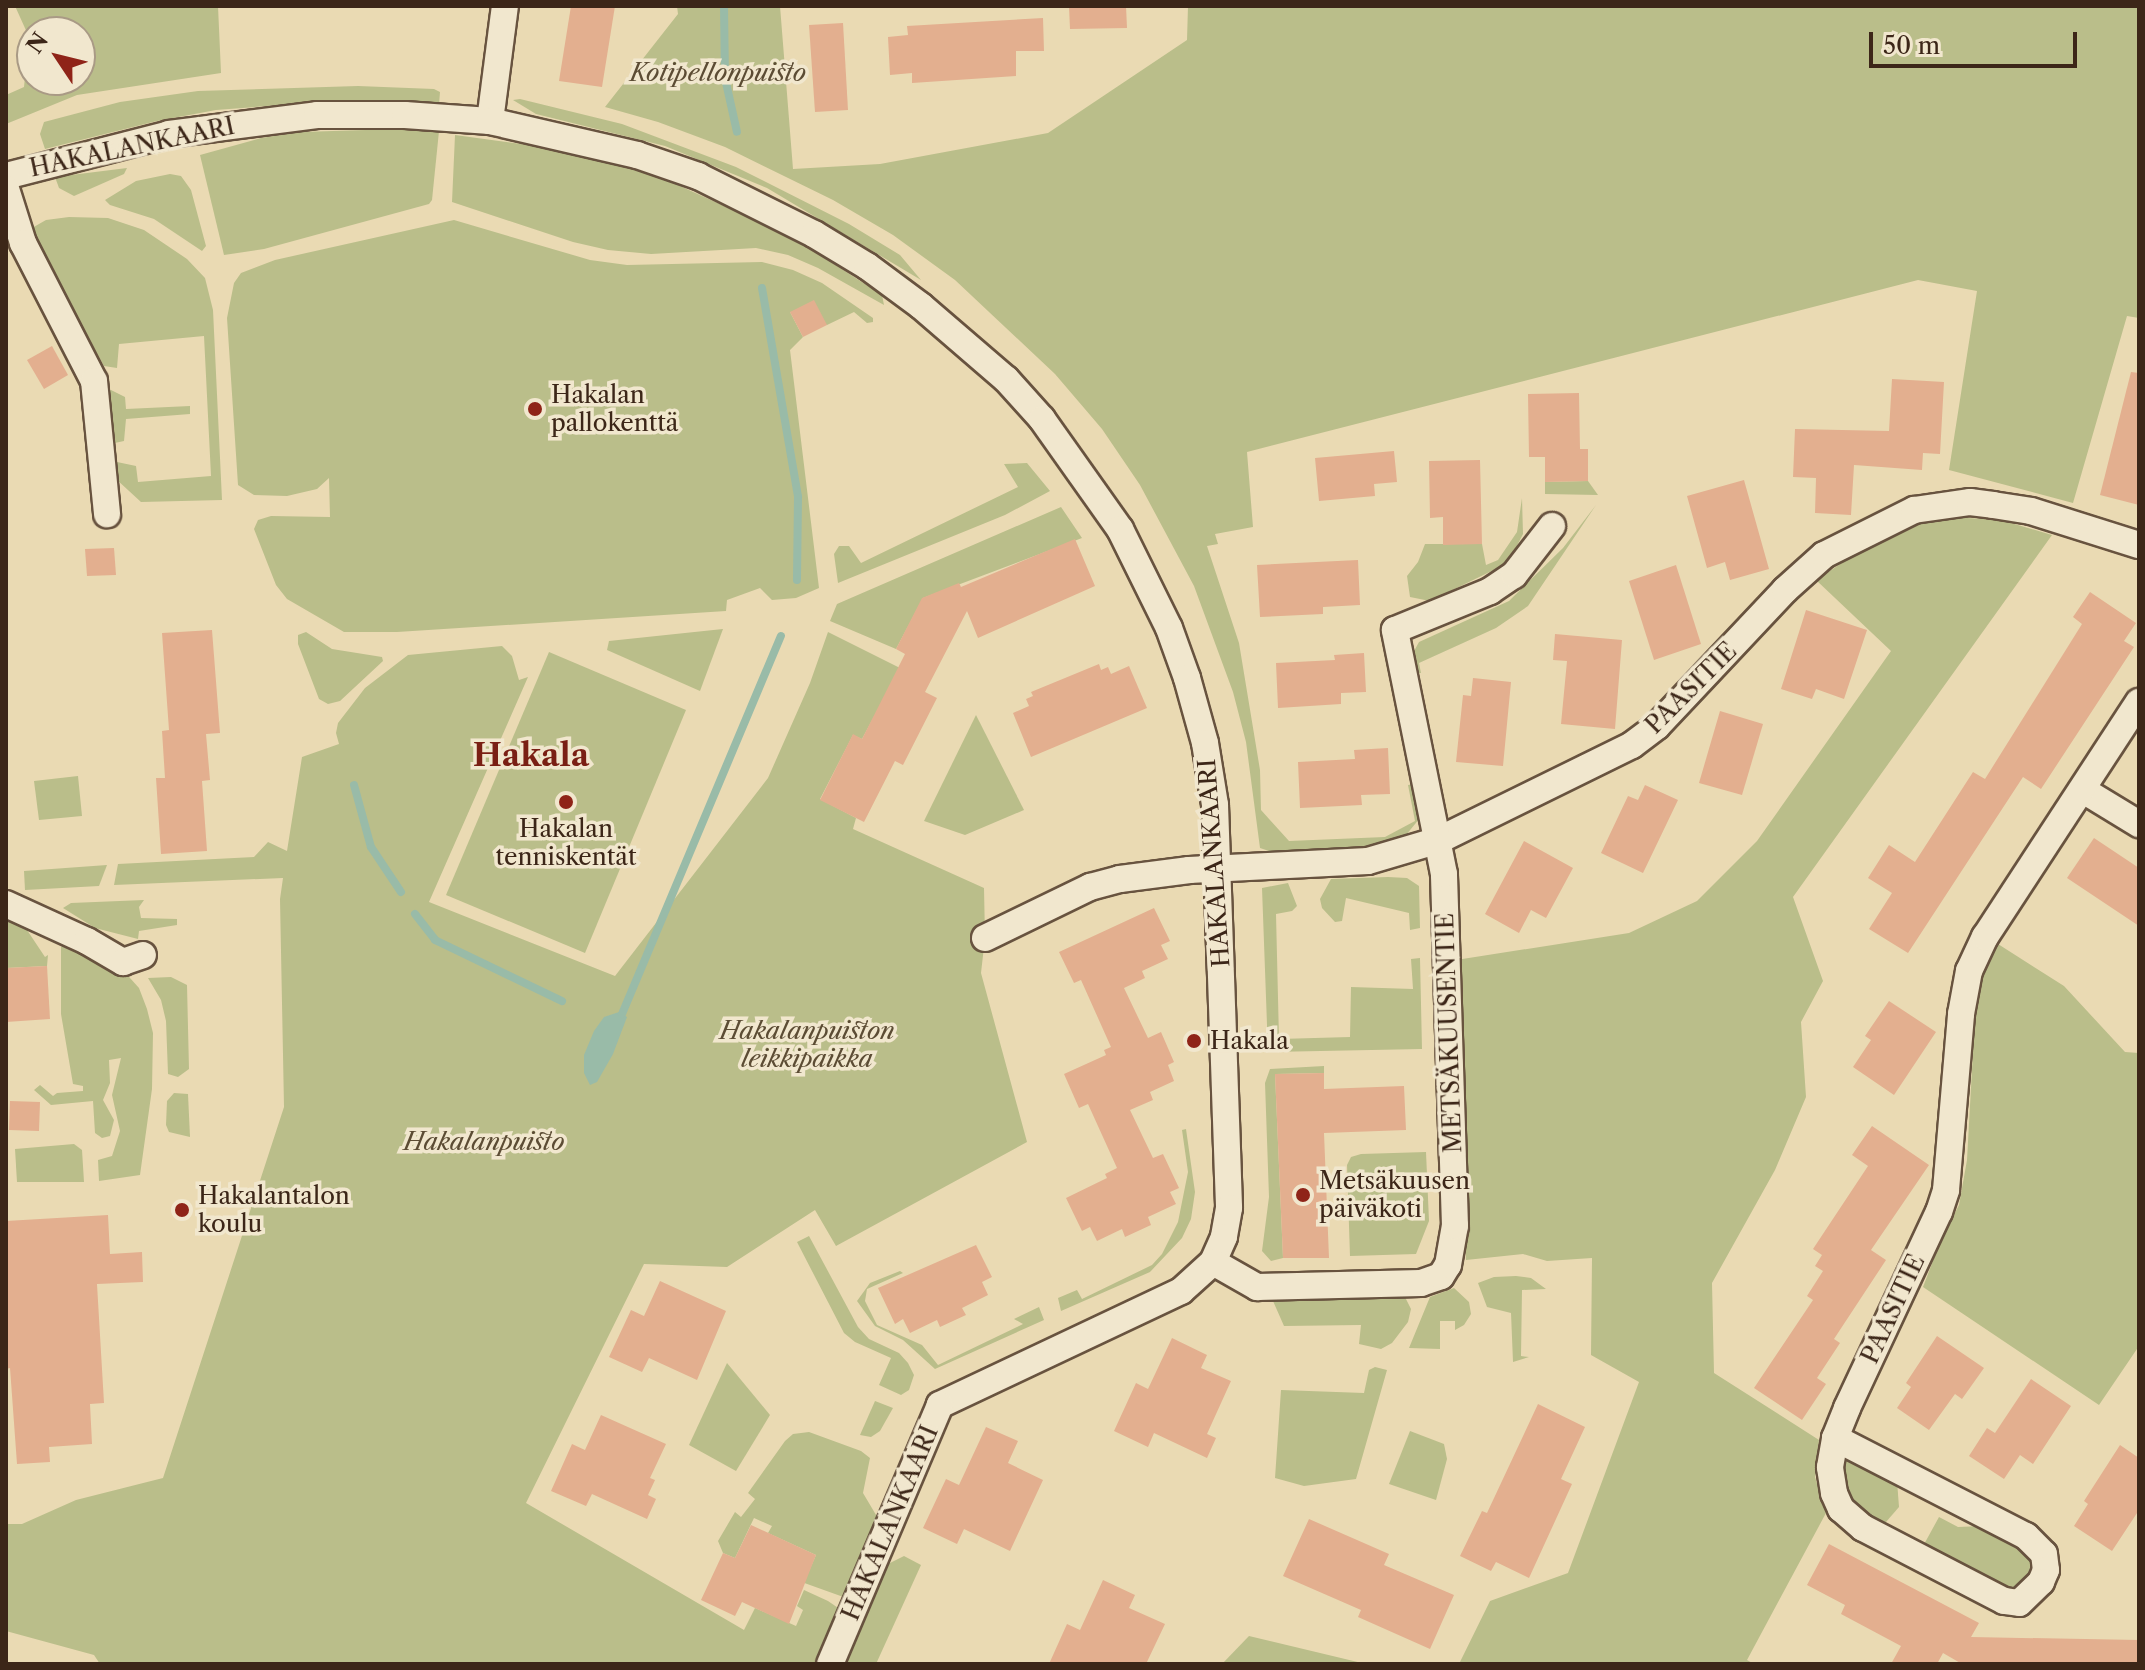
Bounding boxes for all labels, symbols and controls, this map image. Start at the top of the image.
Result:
north arrow [16,16,96,96]
scale bar [1873,16,2081,66]
text: N [21,28,54,59]
text: 50 m [1883,31,1940,60]
park label: Kotipellonpuisto [630,59,806,87]
street label: HAKALANKAARI [27,111,237,183]
place label: Hakalan pallokenttä [551,381,678,437]
marker: Hakalan pallokenttä [526,400,544,418]
street label: PAASITIE [1639,636,1743,740]
district label: Hakala [473,736,589,774]
street label: HAKALANKAARI [1192,758,1236,968]
marker: Hakalan tenniskentät [557,793,575,811]
place label: Hakalan tenniskentät [496,815,636,871]
street label: METSÄKUUSENTIE [1430,912,1468,1154]
park label: Hakalanpuiston leikkipaikka [719,1017,895,1073]
place label: Hakala [1210,1027,1289,1055]
marker: Hakala [1185,1032,1203,1050]
park label: Hakalanpuisto [404,1128,564,1156]
place label: Metsäkuusen päiväkoti [1319,1167,1470,1223]
place label: Hakalantalon koulu [198,1182,350,1238]
marker: Metsäkuusen päiväkoti [1294,1186,1312,1204]
marker: Hakalantalon koulu [173,1201,191,1219]
street label: PAASITIE [1855,1250,1931,1368]
street label: HAKALANKAARI [836,1421,944,1625]

